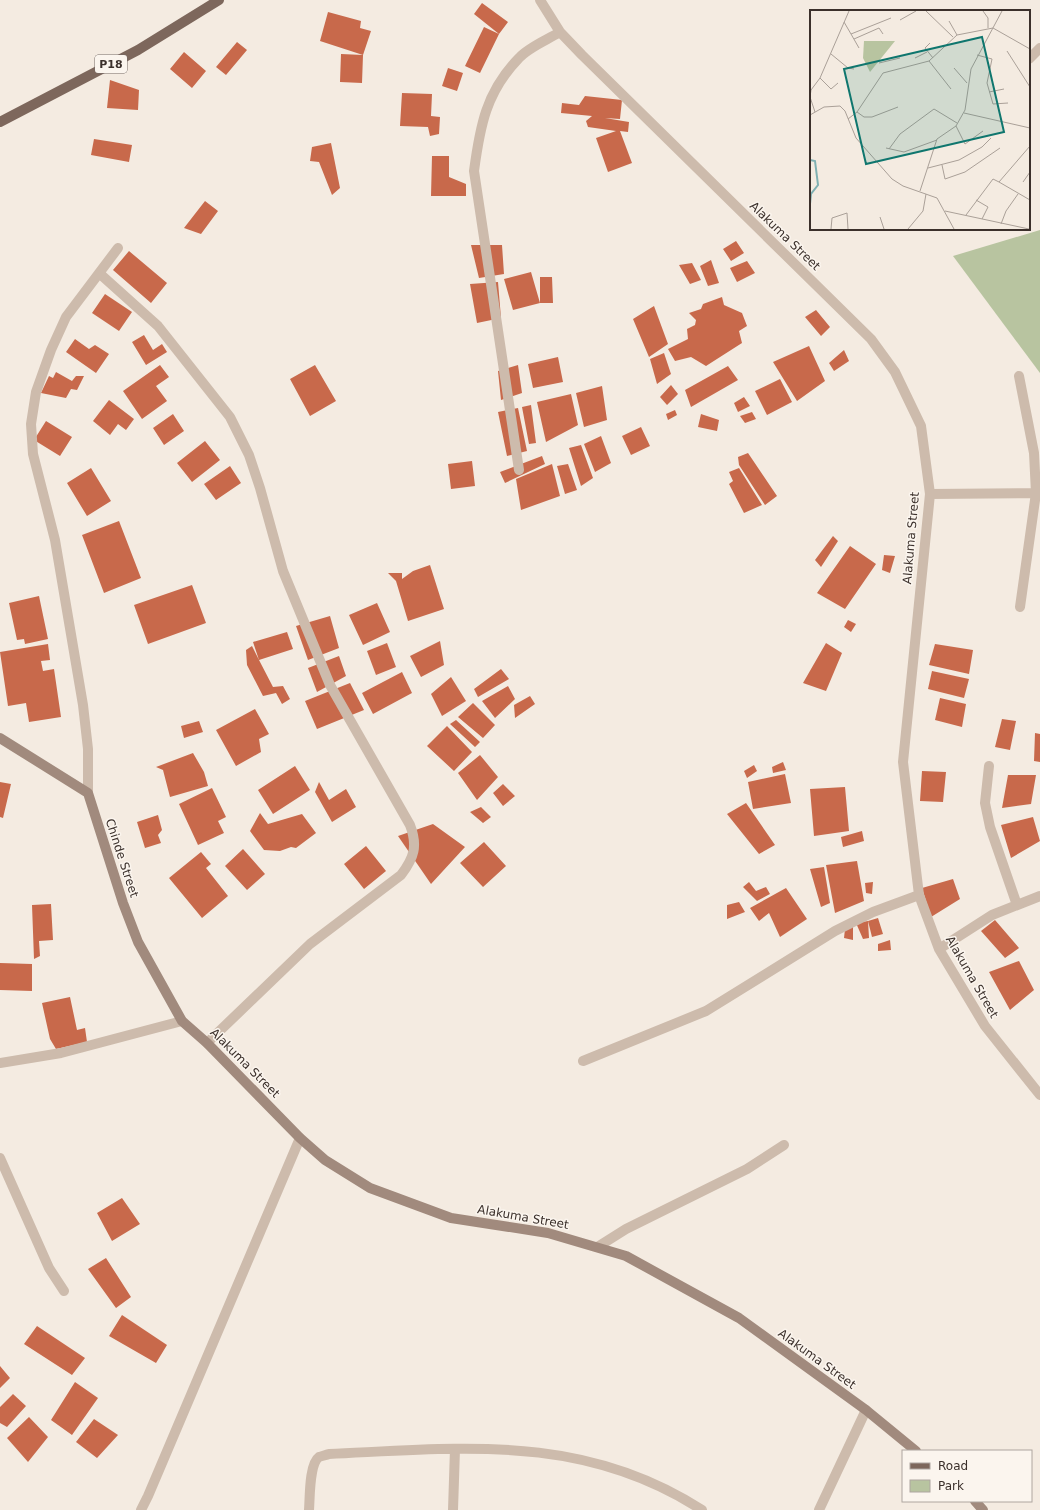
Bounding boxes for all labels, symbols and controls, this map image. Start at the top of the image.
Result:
inset map [810,10,1030,230]
road number: P18 [95,55,127,73]
street label: Alakuma Street [747,199,823,273]
street label: Alakuma Street [900,491,922,585]
street label: Chinde Street [103,817,141,900]
street label: Alakuma Street [943,933,1001,1021]
street label: Alakuma Street [207,1025,283,1101]
street label: Alakuma Street [476,1202,570,1232]
street label: Alakuma Street [776,1326,859,1392]
legend [902,1450,1032,1502]
text: Road [938,1459,968,1473]
text: Park [938,1479,964,1493]

